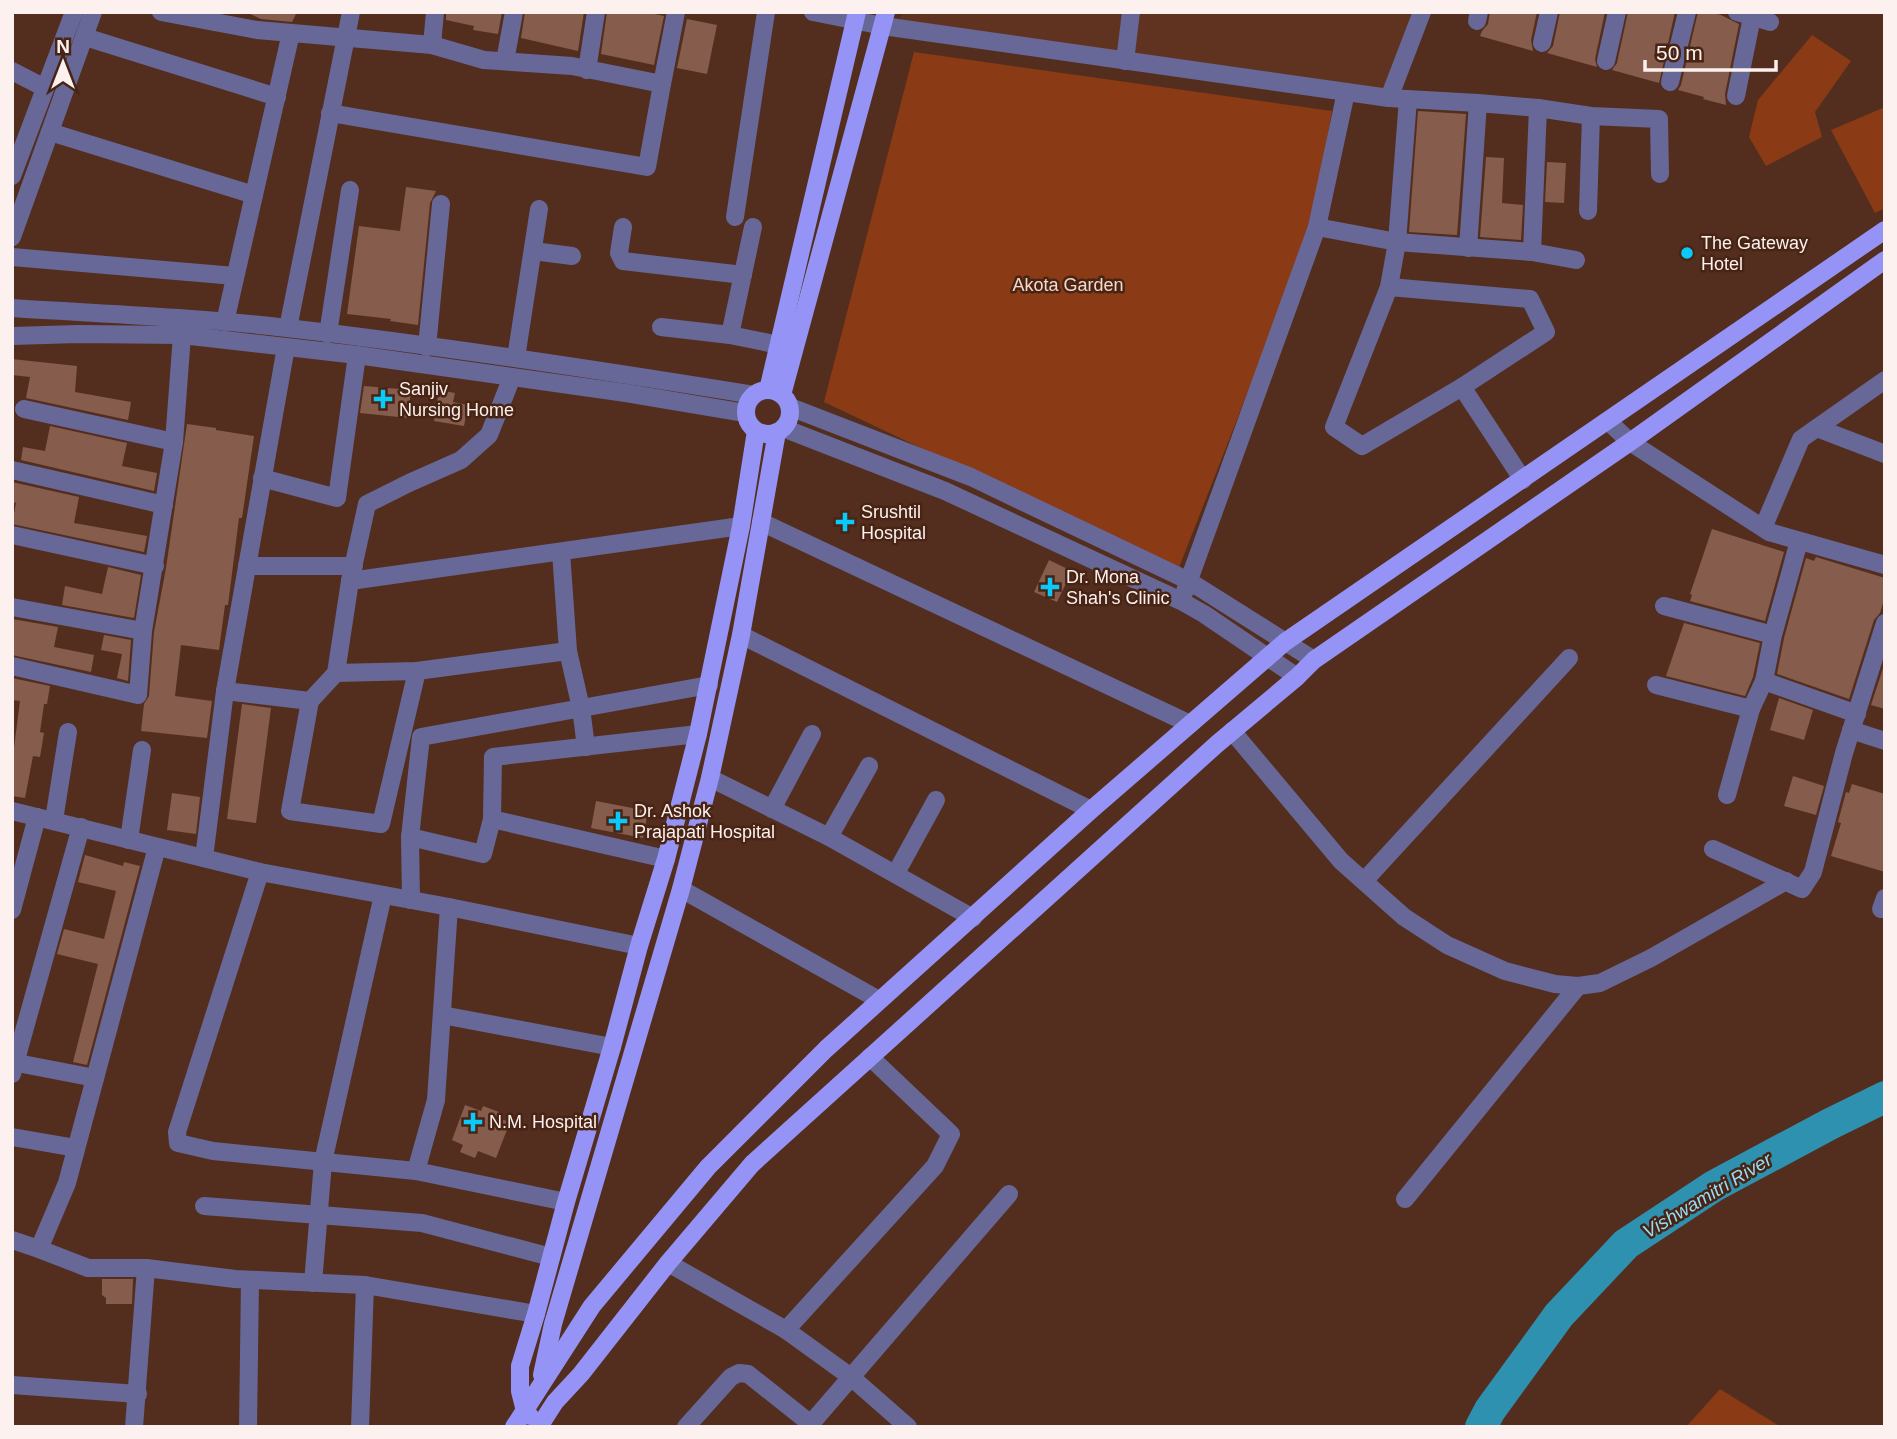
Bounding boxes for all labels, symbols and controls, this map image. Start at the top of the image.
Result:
north arrow [28,28,98,98]
scale bar [1645,28,1776,72]
text: N [56,36,70,57]
text: 50 m [1656,41,1703,64]
place label: The Gateway Hotel [1701,233,1808,274]
marker: The Gateway Hotel [1679,245,1695,261]
park label: Akota Garden [1012,275,1124,295]
place label: Sanjiv Nursing Home [399,379,514,420]
marker: Sanjiv Nursing Home [373,389,393,409]
place label: Srushtil Hospital [861,502,926,543]
marker: Srushtil Hospital [835,512,855,532]
place label: Dr. Mona Shah's Clinic [1066,567,1169,608]
marker: Dr. Mona Shah's Clinic [1040,577,1060,597]
place label: Dr. Ashok Prajapati Hospital [634,801,775,842]
marker: Dr. Ashok Prajapati Hospital [608,811,628,831]
marker: N.M. Hospital [463,1112,483,1132]
place label: N.M. Hospital [489,1112,597,1132]
water label: Vishwamitri River [1639,1148,1776,1242]

